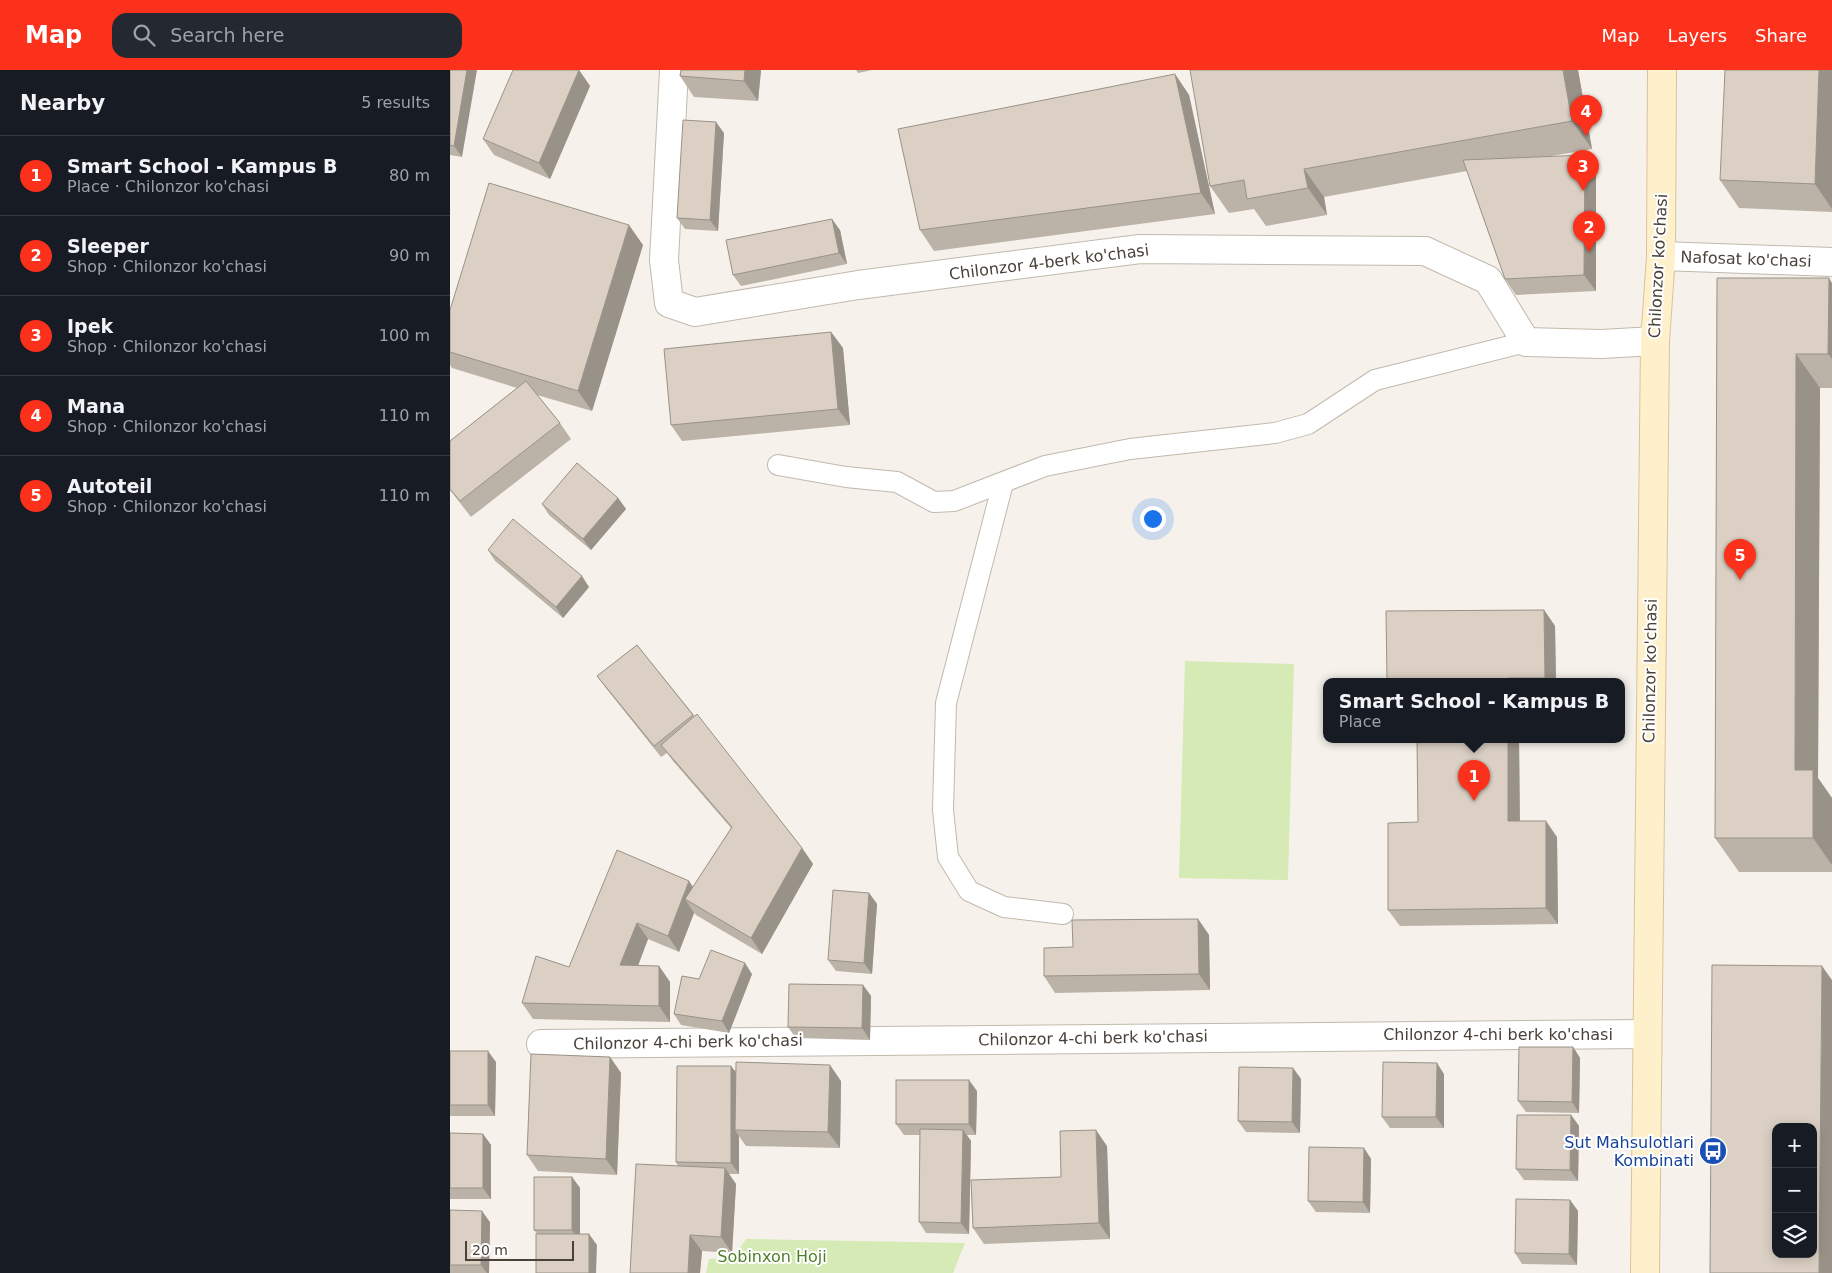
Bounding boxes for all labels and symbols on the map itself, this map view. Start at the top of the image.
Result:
pin: 4 [1570,95,1602,136]
pin: 3 [1567,150,1599,191]
street label: Chilonzor ko'chasi [1645,193,1671,339]
pin: 2 [1573,211,1605,252]
street label: Chilonzor 4-berk ko'chasi [948,240,1150,284]
street label: Nafosat ko'chasi [1680,247,1812,271]
your location [1140,506,1166,532]
pin: 5 [1724,539,1756,580]
street label: Chilonzor ko'chasi [1639,599,1661,743]
pin: 1 [1458,760,1490,801]
street label: Chilonzor 4-chi berk ko'chasi [1383,1025,1613,1044]
street label: Chilonzor 4-chi berk ko'chasi [978,1026,1208,1050]
street label: Chilonzor 4-chi berk ko'chasi [573,1030,803,1054]
place label: Sut Mahsulotlari Kombinati [1564,1133,1694,1170]
bus stop icon: Sut Mahsulotlari Kombinati [1698,1136,1728,1166]
scale bar [465,1238,574,1261]
park label: Sobinxon Hoji [717,1247,827,1266]

